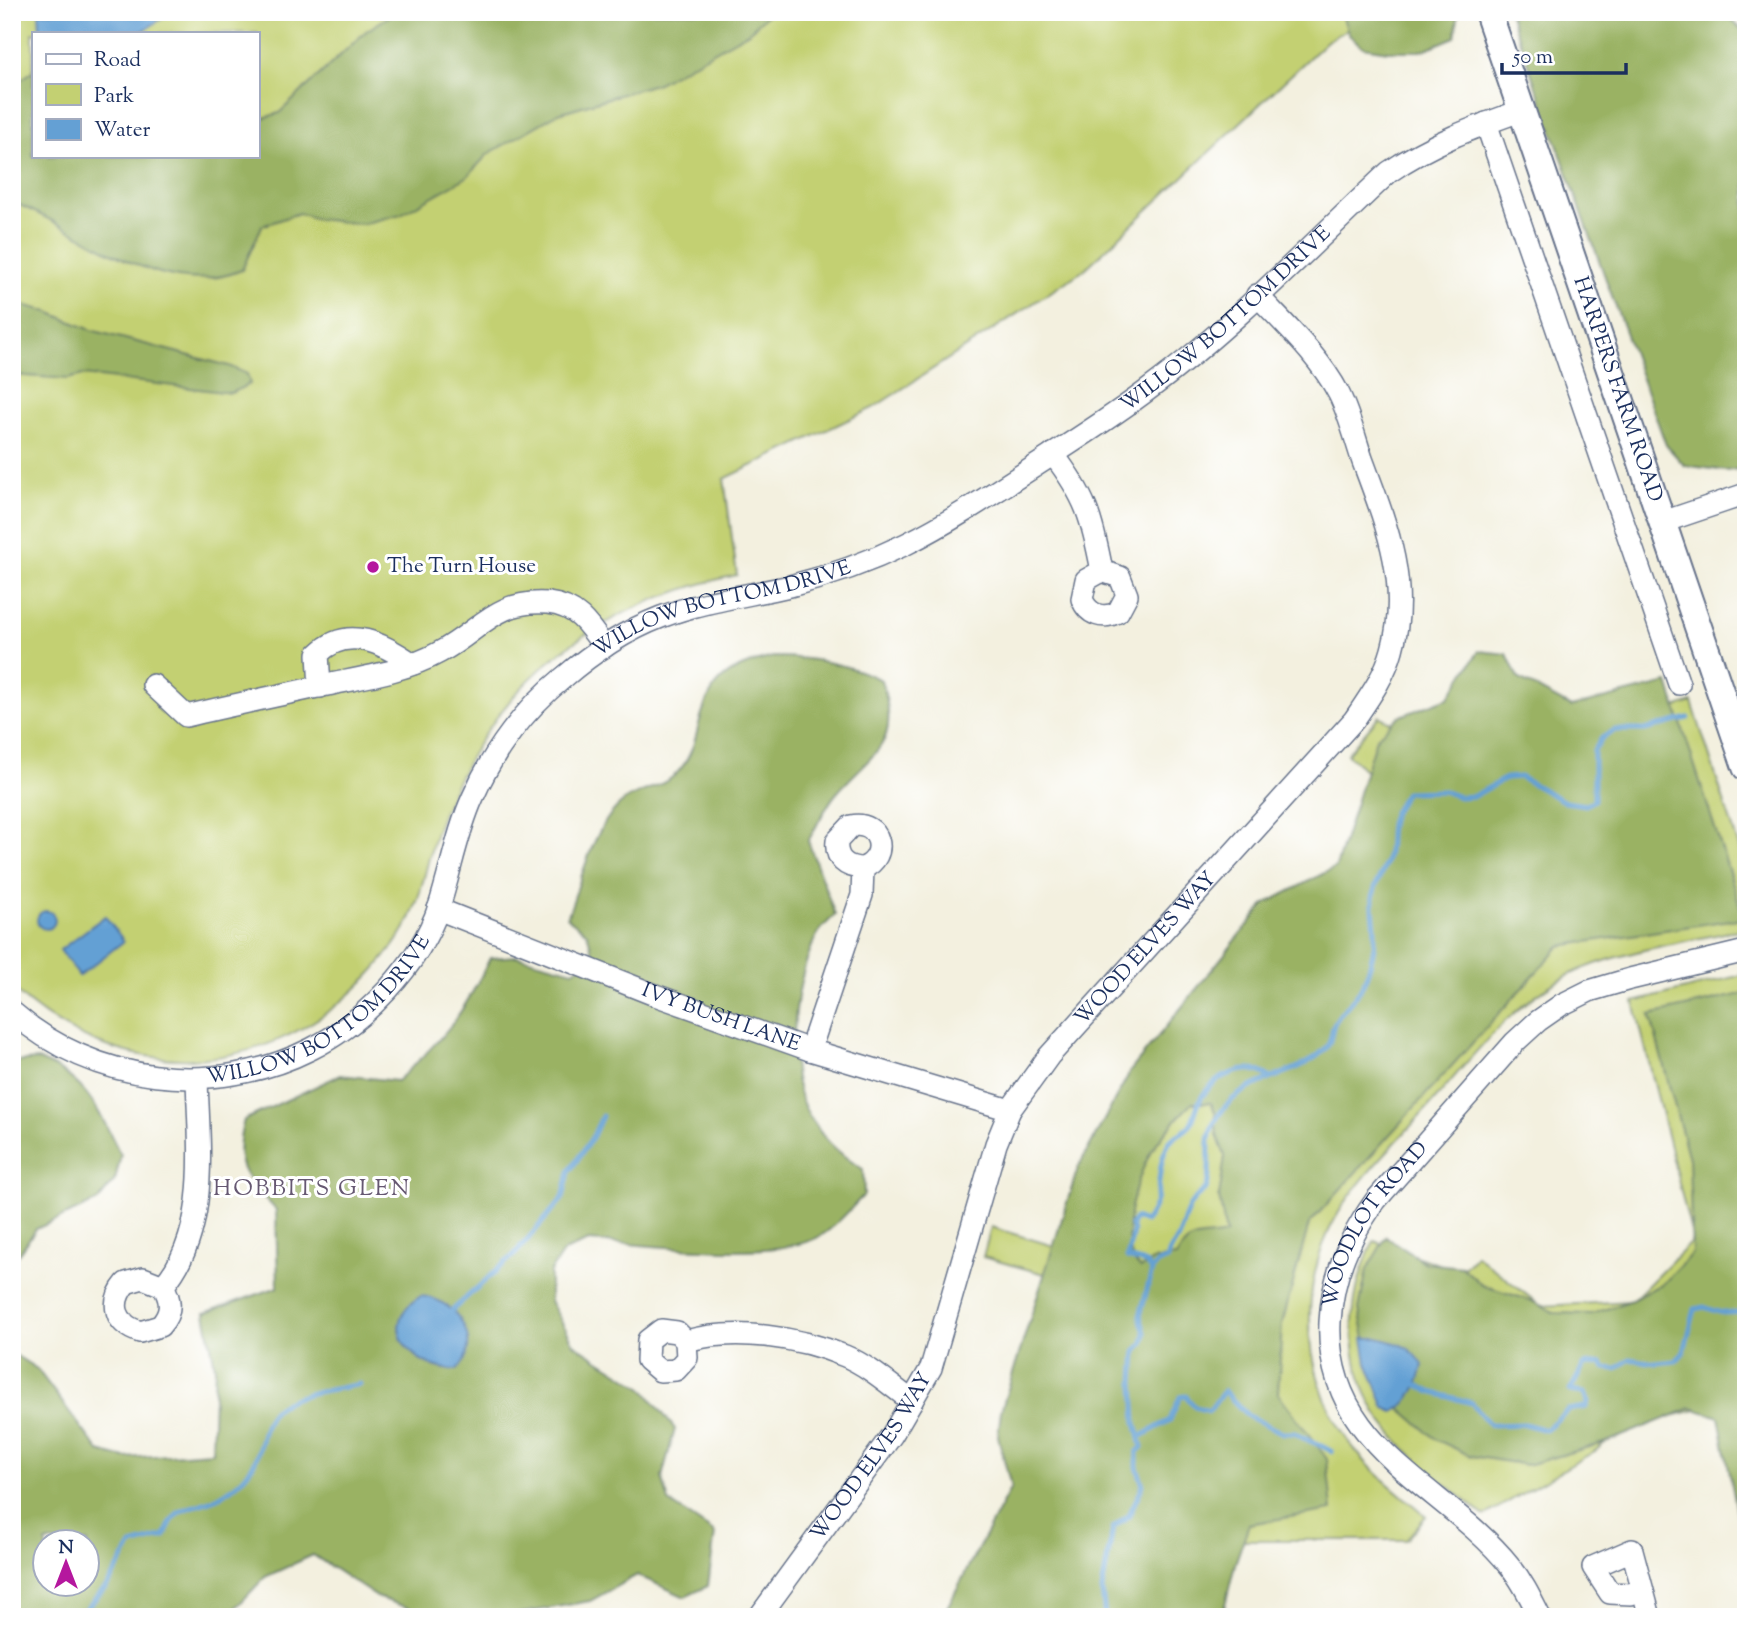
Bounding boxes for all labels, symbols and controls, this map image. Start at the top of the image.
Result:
legend [32,32,259,158]
scale bar [1502,32,1627,76]
text: 50 m [1512,43,1553,73]
text: Road [94,46,141,76]
text: Park [94,82,135,112]
text: Water [94,116,151,146]
street label: WILLOW BOTTOM DRIVE [1114,219,1338,420]
street label: HARPERS FARM ROAD [1565,273,1669,506]
place label: The Turn House [387,552,536,582]
street label: WILLOW BOTTOM DRIVE [587,553,856,665]
marker: The Turn House [365,559,381,575]
street label: WOOD ELVES WAY [1068,865,1224,1033]
street label: WILLOW BOTTOM DRIVE [205,930,439,1092]
street label: IVY BUSH LANE [637,976,804,1060]
street label: WOODLOT ROAD [1316,1135,1435,1309]
district label: HOBBITS GLEN [213,1173,411,1206]
street label: WOOD ELVES WAY [804,1367,940,1548]
north arrow [32,1528,102,1598]
text: N [58,1535,74,1562]

